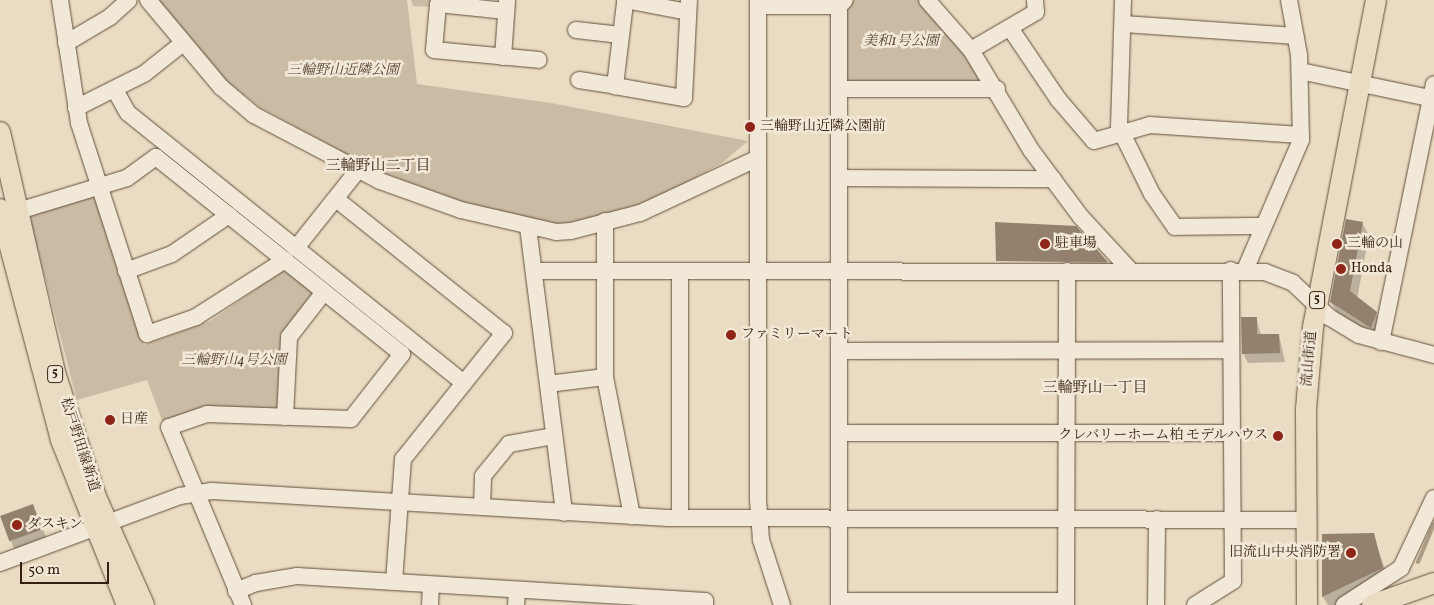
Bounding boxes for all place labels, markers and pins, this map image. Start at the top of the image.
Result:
place label: 三輪野山近隣公園前 [760,119,886,135]
marker: 三輪野山近隣公園前 [744,121,756,133]
place label: 駐車場 [1055,236,1097,252]
place label: 三輪の山 [1347,236,1403,252]
marker: 駐車場 [1039,238,1051,250]
marker: 三輪の山 [1331,238,1343,250]
place label: Honda [1351,261,1392,277]
marker: Honda [1335,263,1347,275]
place label: ファミリーマート [741,327,853,343]
marker: ファミリーマート [725,329,737,341]
place label: 日産 [120,412,148,428]
marker: 日産 [104,414,116,426]
place label: クレバリーホーム柏 モデルハウス [1055,428,1268,444]
marker: クレバリーホーム柏 モデルハウス [1272,430,1284,442]
place label: ダスキン [27,517,83,533]
marker: ダスキン [11,519,23,531]
place label: 旧流山中央消防署 [1229,545,1341,561]
marker: 旧流山中央消防署 [1345,547,1357,559]

